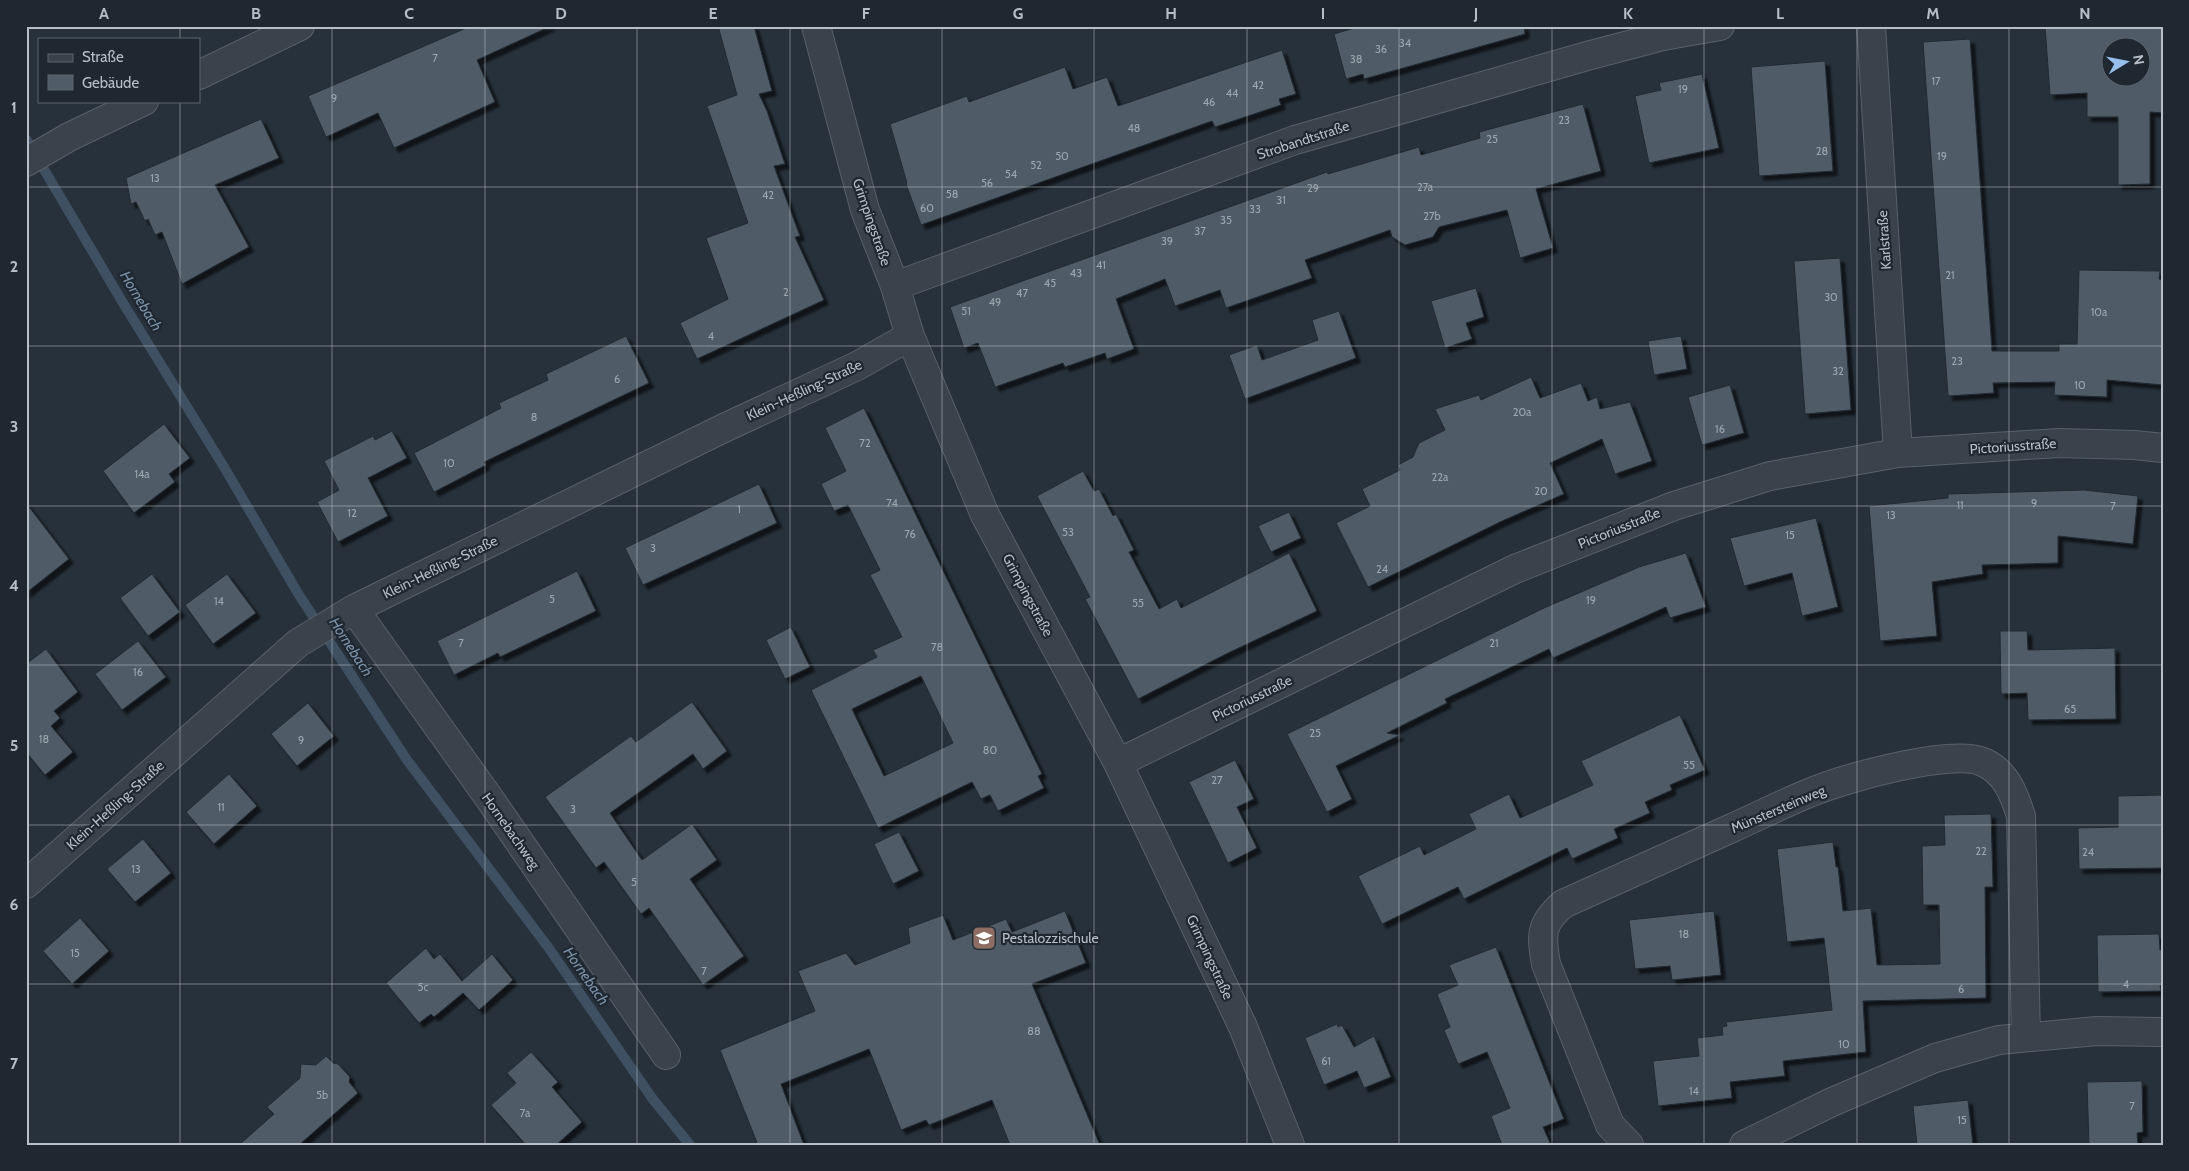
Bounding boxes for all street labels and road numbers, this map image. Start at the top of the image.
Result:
street label: Strobandtstraße [1254,117,1352,163]
street label: Grimpingstraße [849,176,895,268]
street label: Karlstraße [1873,210,1895,270]
street label: Klein-Heßling-Straße [743,355,865,425]
street label: Pictoriusstraße [1969,434,2057,458]
street label: Pictoriusstraße [1575,503,1663,553]
street label: Klein-Heßling-Straße [380,531,500,603]
street label: Grimpingstraße [999,550,1057,640]
street label: Pictoriusstraße [1209,671,1295,725]
street label: Klein-Heßling-Straße [62,756,168,854]
street label: Münstersteinweg [1728,781,1829,837]
street label: Hornebachweg [478,789,545,874]
street label: Grimpingstraße [1183,912,1237,1002]

